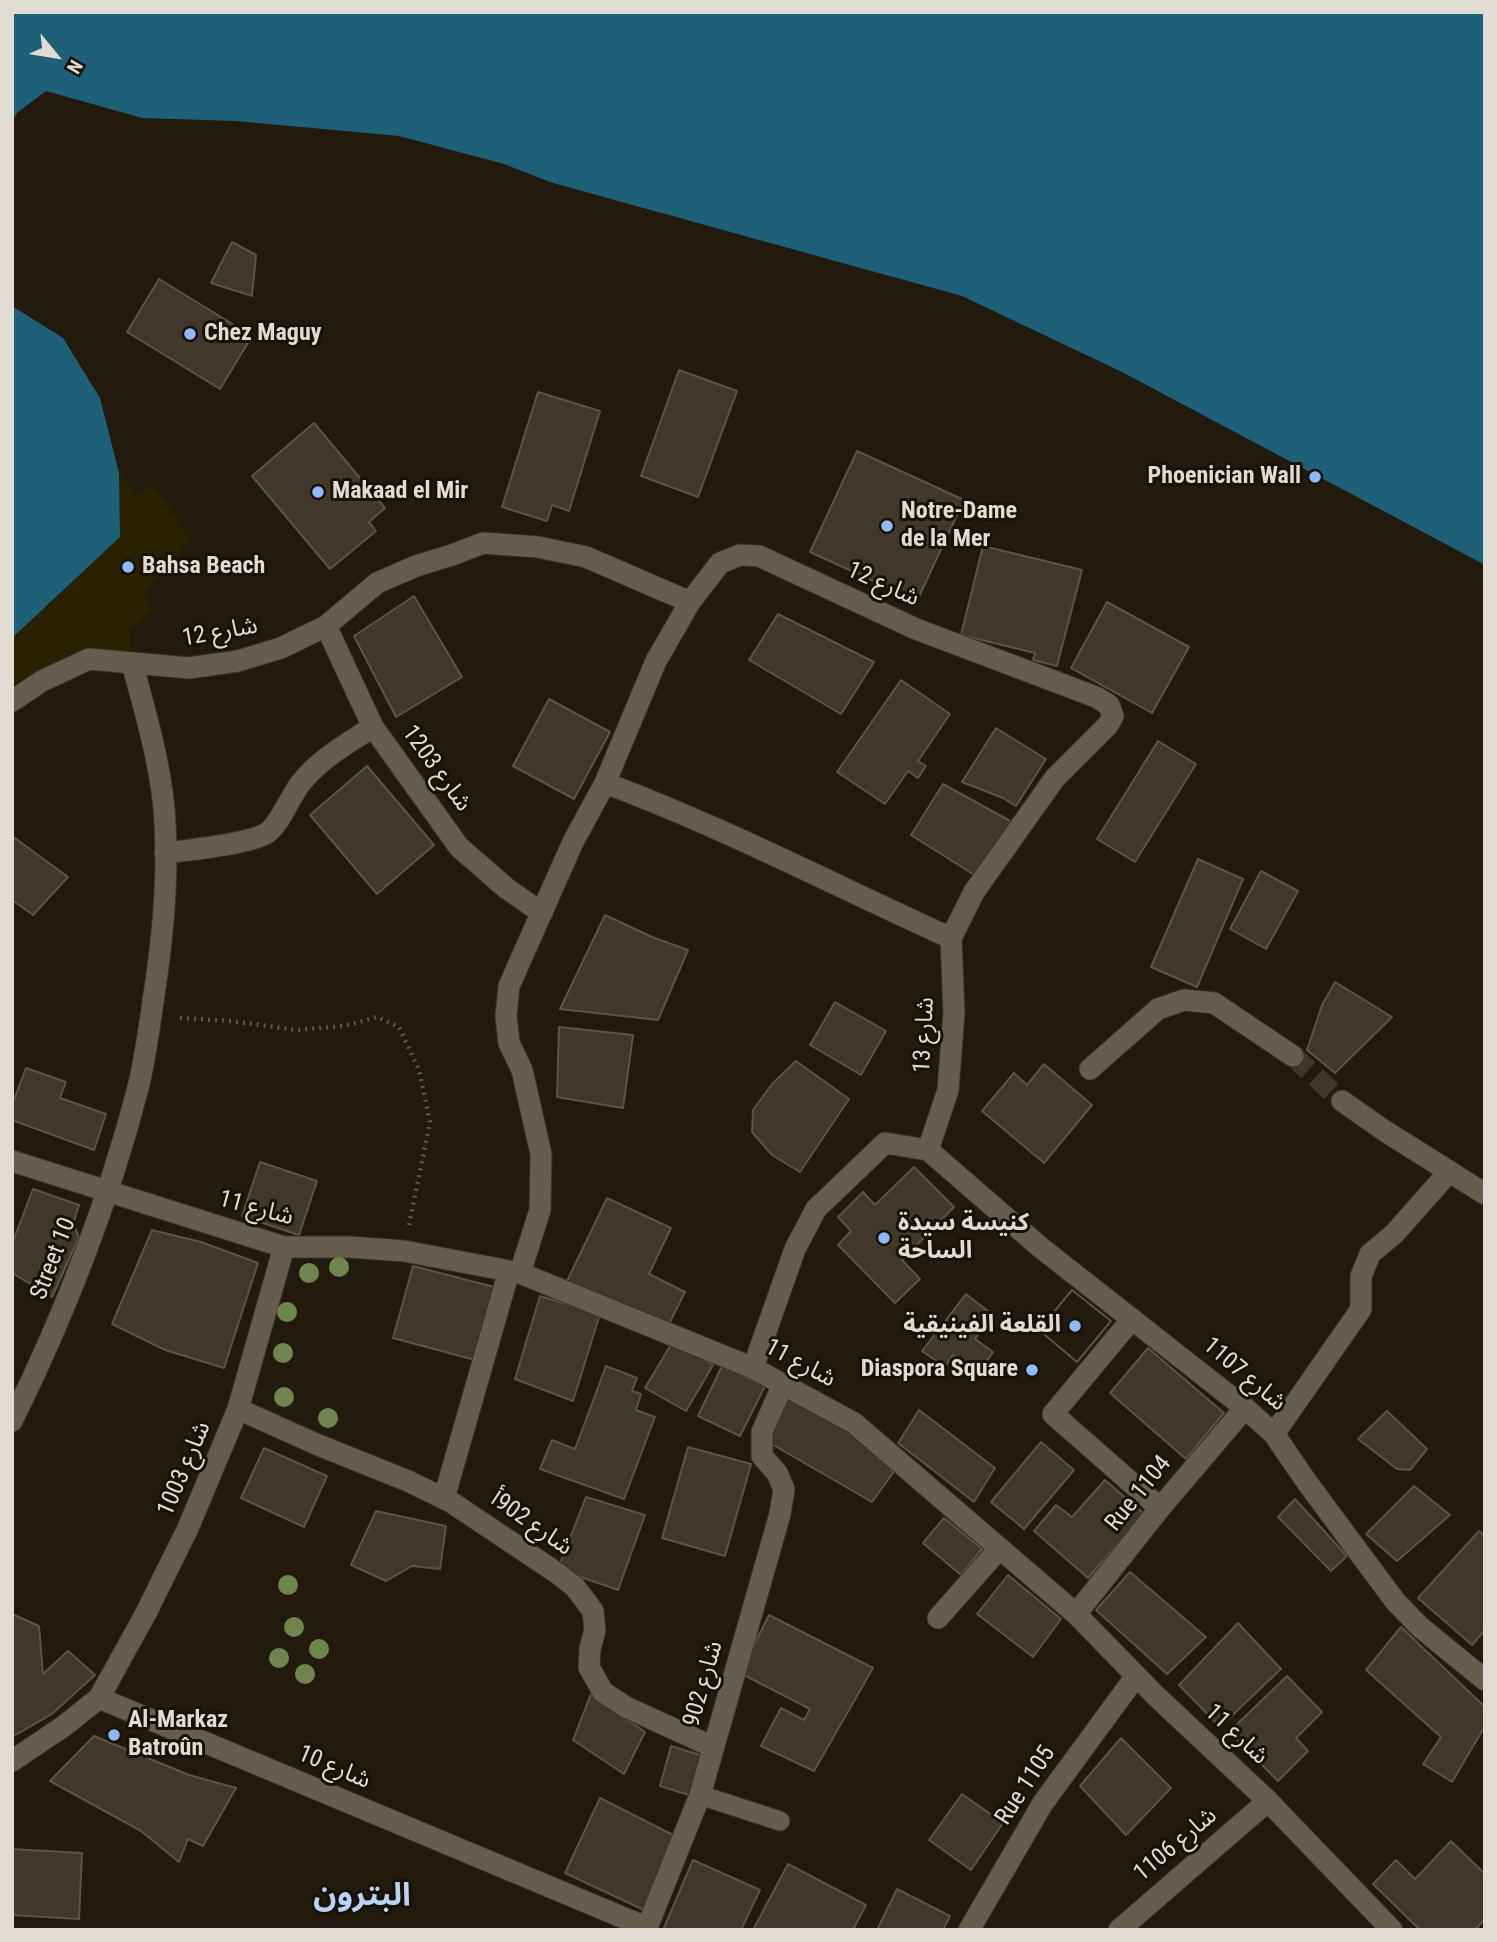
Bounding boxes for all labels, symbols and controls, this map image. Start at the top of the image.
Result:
north arrow [21,21,91,91]
text: N [62,56,87,78]
place label: Chez Maguy [204,320,321,348]
marker: Chez Maguy [182,326,198,342]
place label: Phoenician Wall [1148,463,1301,491]
marker: Phoenician Wall [1307,469,1323,485]
place label: Makaad el Mir [332,478,468,506]
marker: Makaad el Mir [310,484,326,500]
place label: Notre-Dame de la Mer [901,498,1017,554]
marker: Notre-Dame de la Mer [879,518,895,534]
place label: Bahsa Beach [142,553,265,581]
street label: شارع 12 [842,556,924,614]
marker: Bahsa Beach [120,559,136,575]
street label: شارع 12 [180,612,260,654]
street label: شارع 1203 [395,720,477,818]
street label: شارع 13 [909,996,941,1074]
street label: شارع 11 [216,1185,296,1233]
place label: كنيسة سيدة الساحة [898,1210,1029,1266]
street label: Street 10 [25,1214,83,1304]
marker: كنيسة سيدة الساحة [876,1230,892,1246]
place label: القلعة الفينيقية [903,1312,1061,1340]
marker: القلعة الفينيقية [1067,1318,1083,1334]
street label: شارع 1107 [1197,1332,1291,1418]
street label: شارع 11 [760,1333,840,1395]
place label: Diaspora Square [861,1356,1018,1384]
marker: Diaspora Square [1024,1362,1040,1378]
street label: شارع 1003 [152,1417,218,1521]
street label: Rue 1104 [1100,1451,1178,1537]
street label: شارع 902أ [484,1485,578,1563]
street label: شارع 902 [678,1638,730,1730]
street label: شارع 11 [1198,1699,1274,1771]
place label: Al-Markaz Batroûn [128,1707,228,1763]
marker: Al-Markaz Batroûn [106,1727,122,1743]
street label: شارع 10 [293,1740,375,1796]
street label: Rue 1105 [990,1741,1062,1831]
street label: شارع 1106 [1129,1802,1223,1888]
district label: البترون [313,1878,411,1916]

